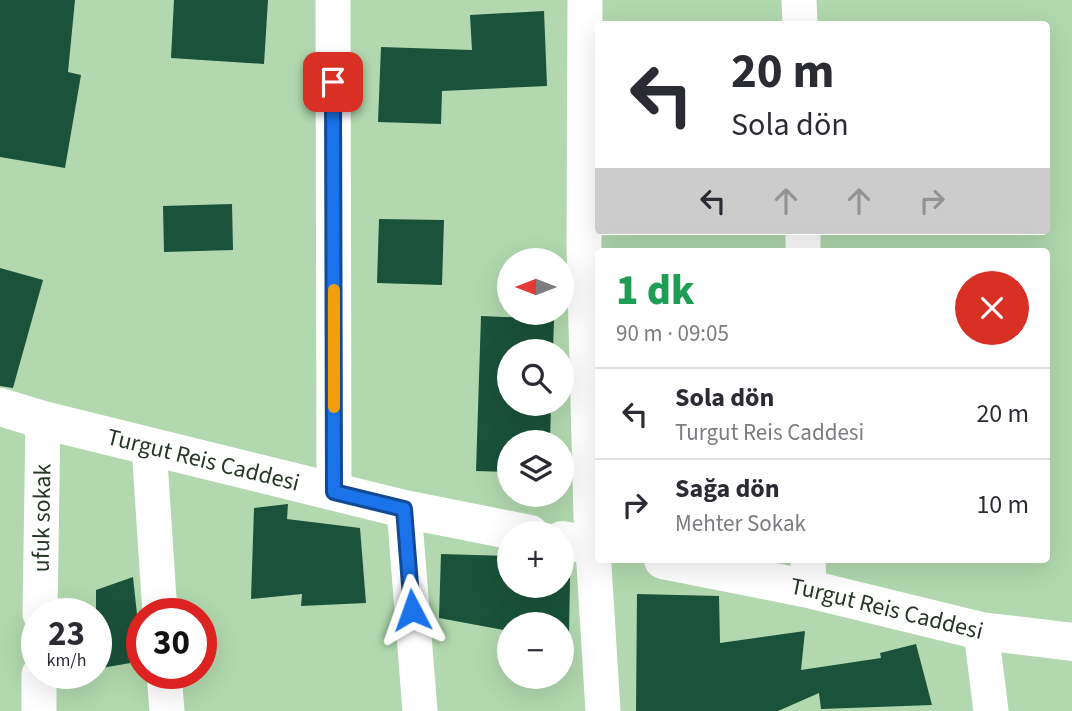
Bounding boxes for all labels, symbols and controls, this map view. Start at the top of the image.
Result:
text: 20 m [731,37,835,107]
icon: left [616,49,707,140]
pin [303,52,363,112]
icon: arrive [314,63,352,101]
text: Sola dön [731,102,849,148]
icon: left [694,182,732,220]
icon: ahead [767,182,805,220]
icon: ahead [840,182,878,220]
icon: right [913,182,951,220]
north arrow [497,248,574,326]
map controls [497,248,574,689]
text: 1 dk [616,261,694,321]
button: close [955,271,1029,345]
text: 90 m · 09:05 [616,317,729,350]
button: search [497,339,574,416]
text: Sola dön [675,379,774,416]
icon: left [616,395,654,433]
text: 20 m [976,395,1029,432]
text: Turgut Reis Caddesi [675,416,864,449]
street label: Turgut Reis Caddesi [103,419,303,501]
button: layers [497,430,574,507]
street label: ufuk sokak [24,463,60,573]
text: Sağa dön [675,470,780,507]
icon: right [616,486,654,524]
text: 10 m [976,486,1029,523]
text: Mehter Sokak [675,507,806,540]
button: + [497,521,574,598]
street label: Turgut Reis Caddesi [787,569,987,649]
position arrow [375,573,449,647]
speed limit sign: 30 [126,598,217,689]
text: 23 [48,609,85,659]
button: − [497,612,574,689]
text: km/h [47,648,86,673]

